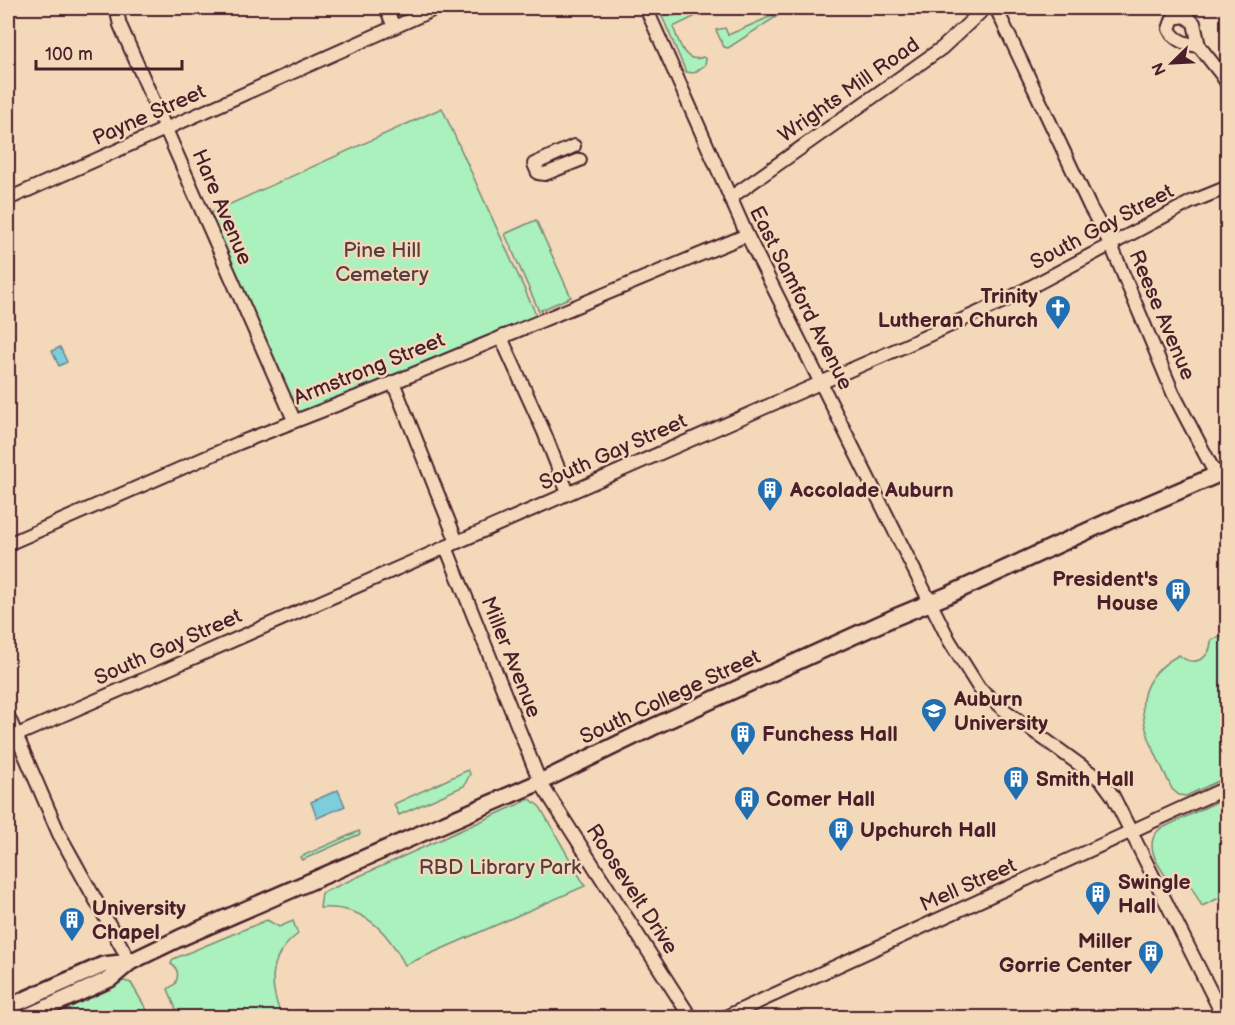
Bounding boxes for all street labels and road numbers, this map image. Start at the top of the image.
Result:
street label: Wrights Mill Road [774,32,924,148]
street label: Payne Street [89,79,210,151]
street label: Hare Avenue [186,146,258,268]
street label: South Gay Street [1026,178,1178,275]
street label: East Samford Avenue [744,202,858,394]
street label: Reese Avenue [1123,246,1201,384]
street label: Armstrong Street [290,327,449,411]
street label: South Gay Street [536,408,691,496]
street label: Miller Avenue [475,593,547,721]
street label: South Gay Street [91,603,246,691]
street label: South College Street [576,644,765,750]
street label: Roosevelt Drive [581,819,683,959]
street label: Mell Street [916,852,1021,917]

